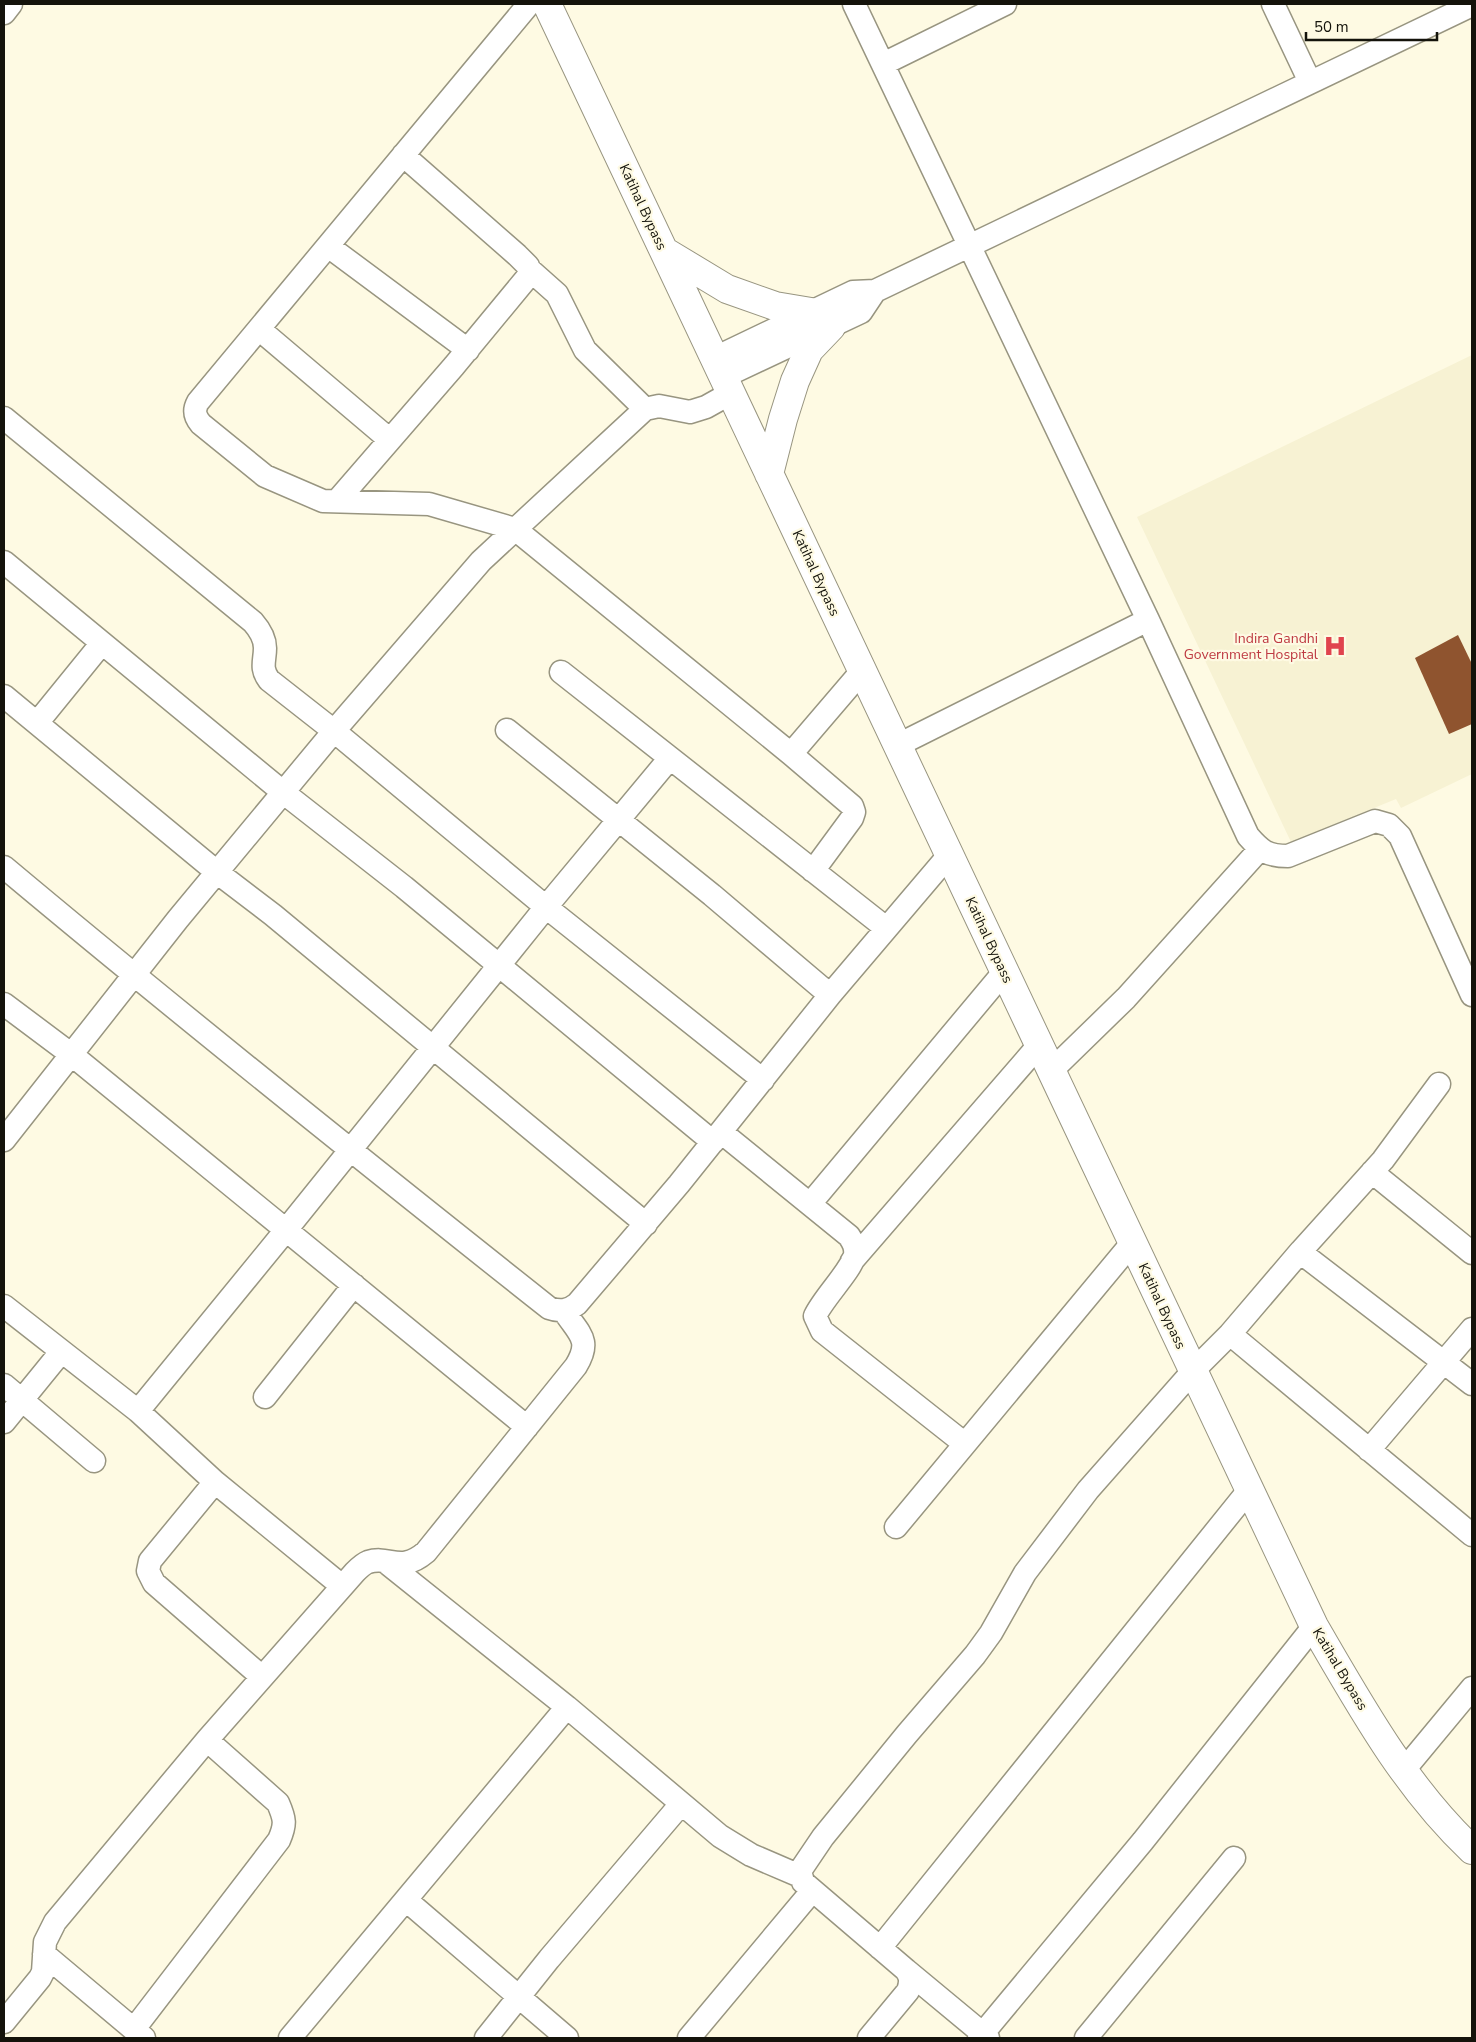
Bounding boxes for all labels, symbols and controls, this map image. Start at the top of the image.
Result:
scale bar [1306,10,1437,42]
text: 50 m [1314,17,1349,37]
street label: Katihal Bypass [615,161,671,253]
street label: Katihal Bypass [788,527,844,619]
place label: Indira Gandhi Government Hospital [1184,629,1319,664]
hospital icon: Indira Gandhi Government Hospital [1322,633,1348,659]
street label: Katihal Bypass [961,894,1017,986]
street label: Katihal Bypass [1134,1260,1190,1352]
street label: Katihal Bypass [1308,1624,1372,1714]

